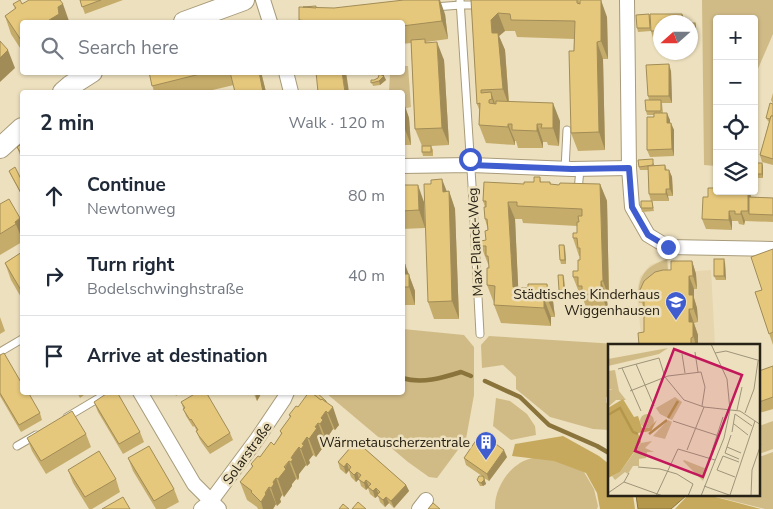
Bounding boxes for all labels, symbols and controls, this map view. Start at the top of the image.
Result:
north arrow [653,15,698,60]
map controls [713,15,758,195]
button: + [713,15,758,60]
search box [20,20,405,75]
icon: search [38,34,66,62]
text: Search here [78,35,179,61]
button: − [713,60,758,105]
button: locate [713,105,758,150]
text: 2 min [40,109,94,137]
text: Walk · 120 m [289,112,385,134]
route start [459,148,482,171]
button: layers [713,150,758,195]
text: Continue [87,172,166,198]
icon: ahead [40,182,68,210]
text: 80 m [348,185,385,207]
street label: Max-Planck-Weg [463,187,488,297]
text: Newtonweg [87,198,176,220]
route end [657,236,680,259]
text: Turn right [87,252,174,278]
icon: right [40,262,68,290]
text: 40 m [348,265,385,287]
text: Bodelschwinghstraße [87,278,244,300]
place label: Städtisches Kinderhaus Wiggenhausen [513,285,660,320]
school or university icon: Städtisches Kinderhaus Wiggenhausen [664,290,688,321]
icon: arrive [40,342,68,370]
text: Arrive at destination [87,343,268,369]
inset map [608,344,760,496]
street label: Solarstraße [218,418,277,488]
building icon: Wärmetauscherzentrale [474,430,498,461]
place label: Wärmetauscherzentrale [319,433,470,452]

